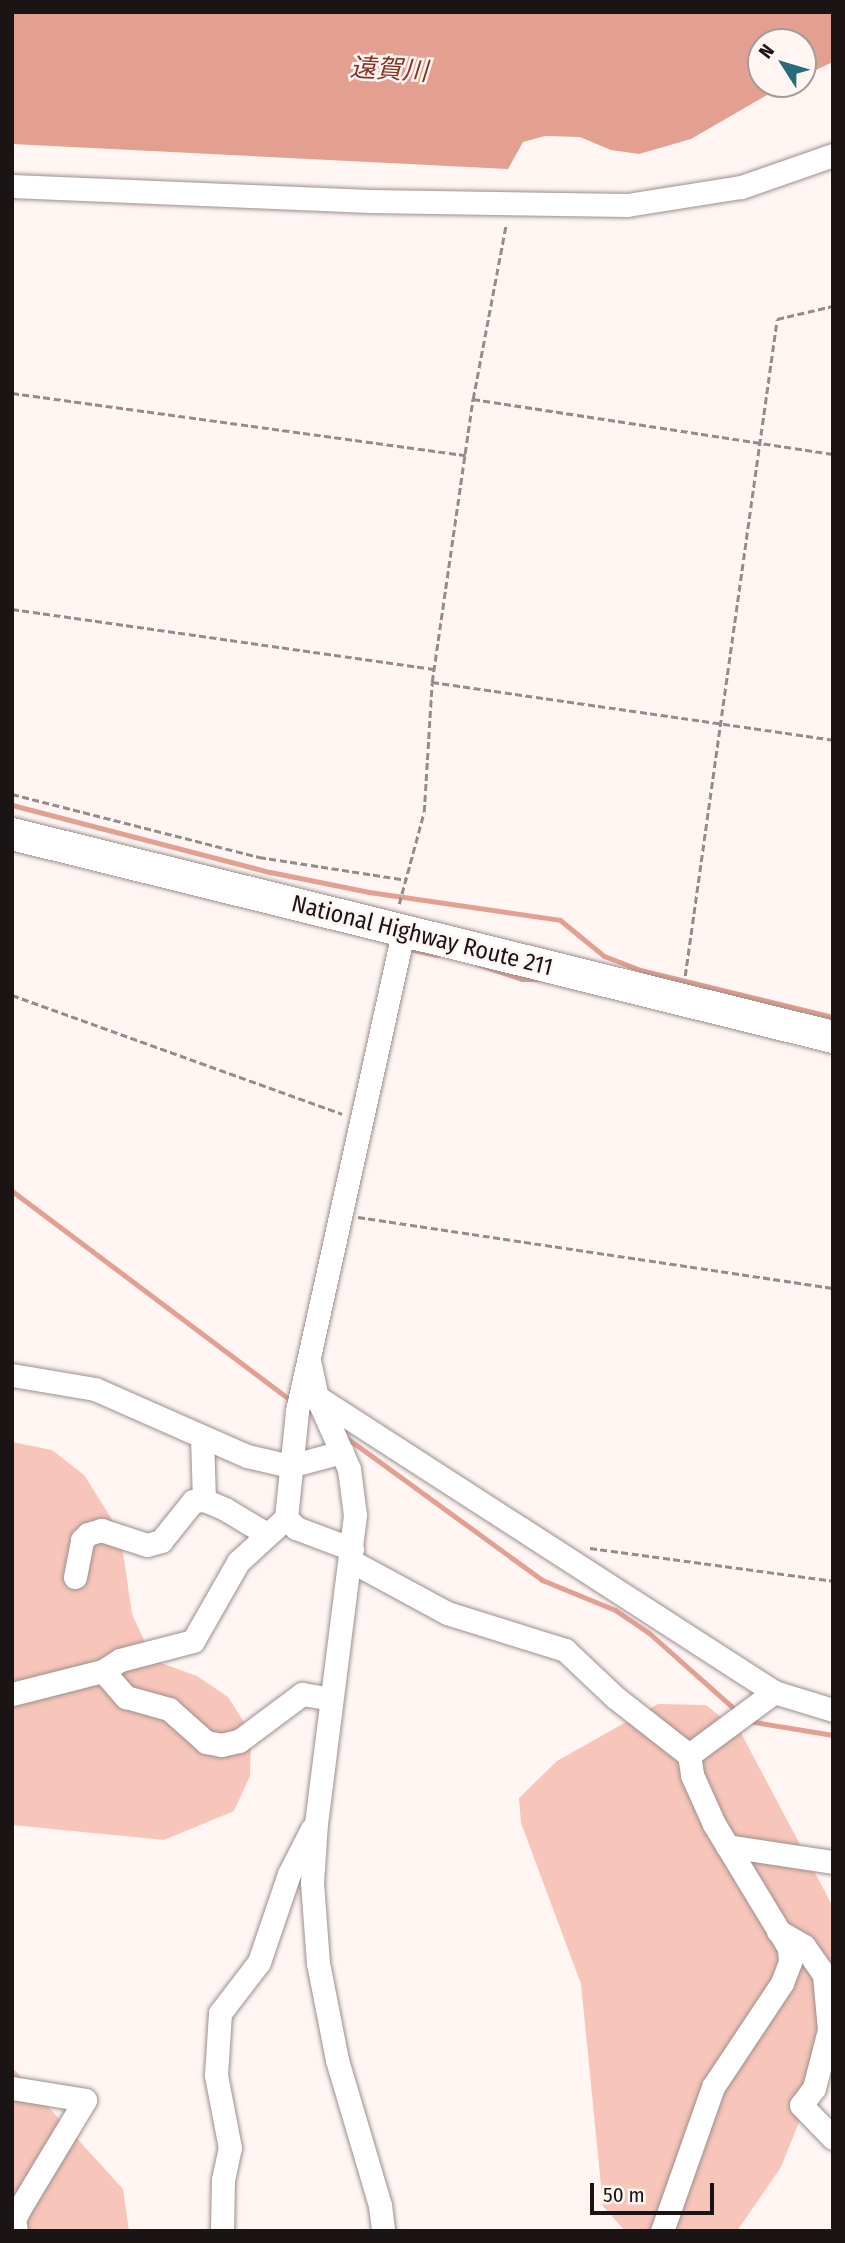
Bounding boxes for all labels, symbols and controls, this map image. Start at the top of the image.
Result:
north arrow [747,28,817,98]
text: N [754,40,779,63]
water label: 遠賀川 [349,52,429,88]
street label: National Highway Route 211 [289,890,555,982]
scale bar [593,2170,717,2214]
text: 50 m [603,2182,645,2208]

